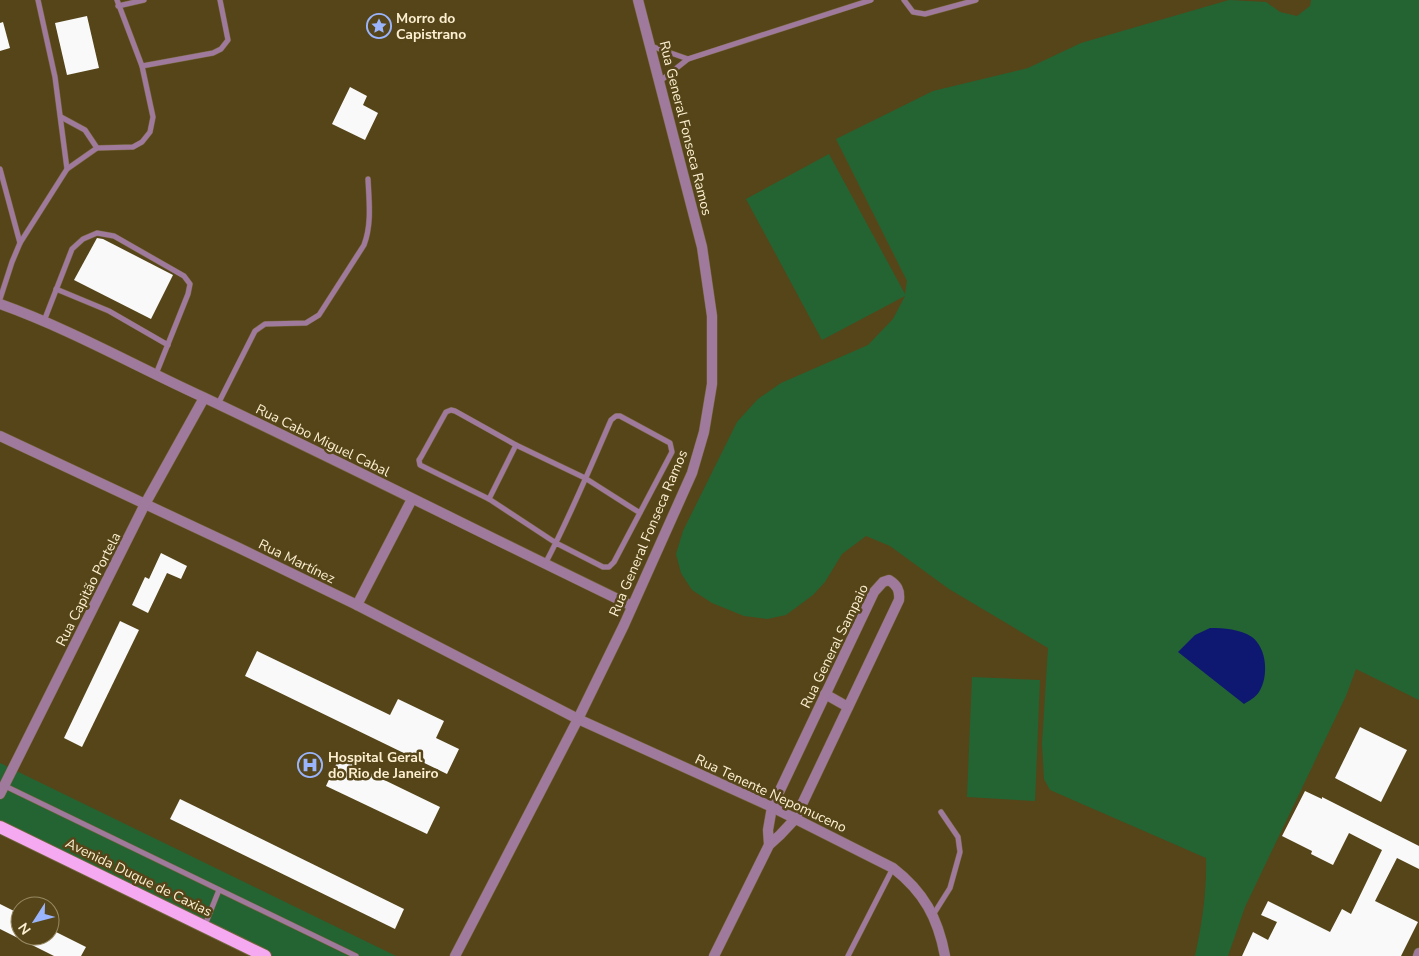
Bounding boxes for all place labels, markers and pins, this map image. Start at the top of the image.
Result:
place label: Morro do Capistrano [396,9,466,44]
place icon: Morro do Capistrano [366,13,392,39]
place label: Hospital Geral do Rio de Janeiro [328,748,438,783]
hospital icon: Hospital Geral do Rio de Janeiro [297,752,323,778]

